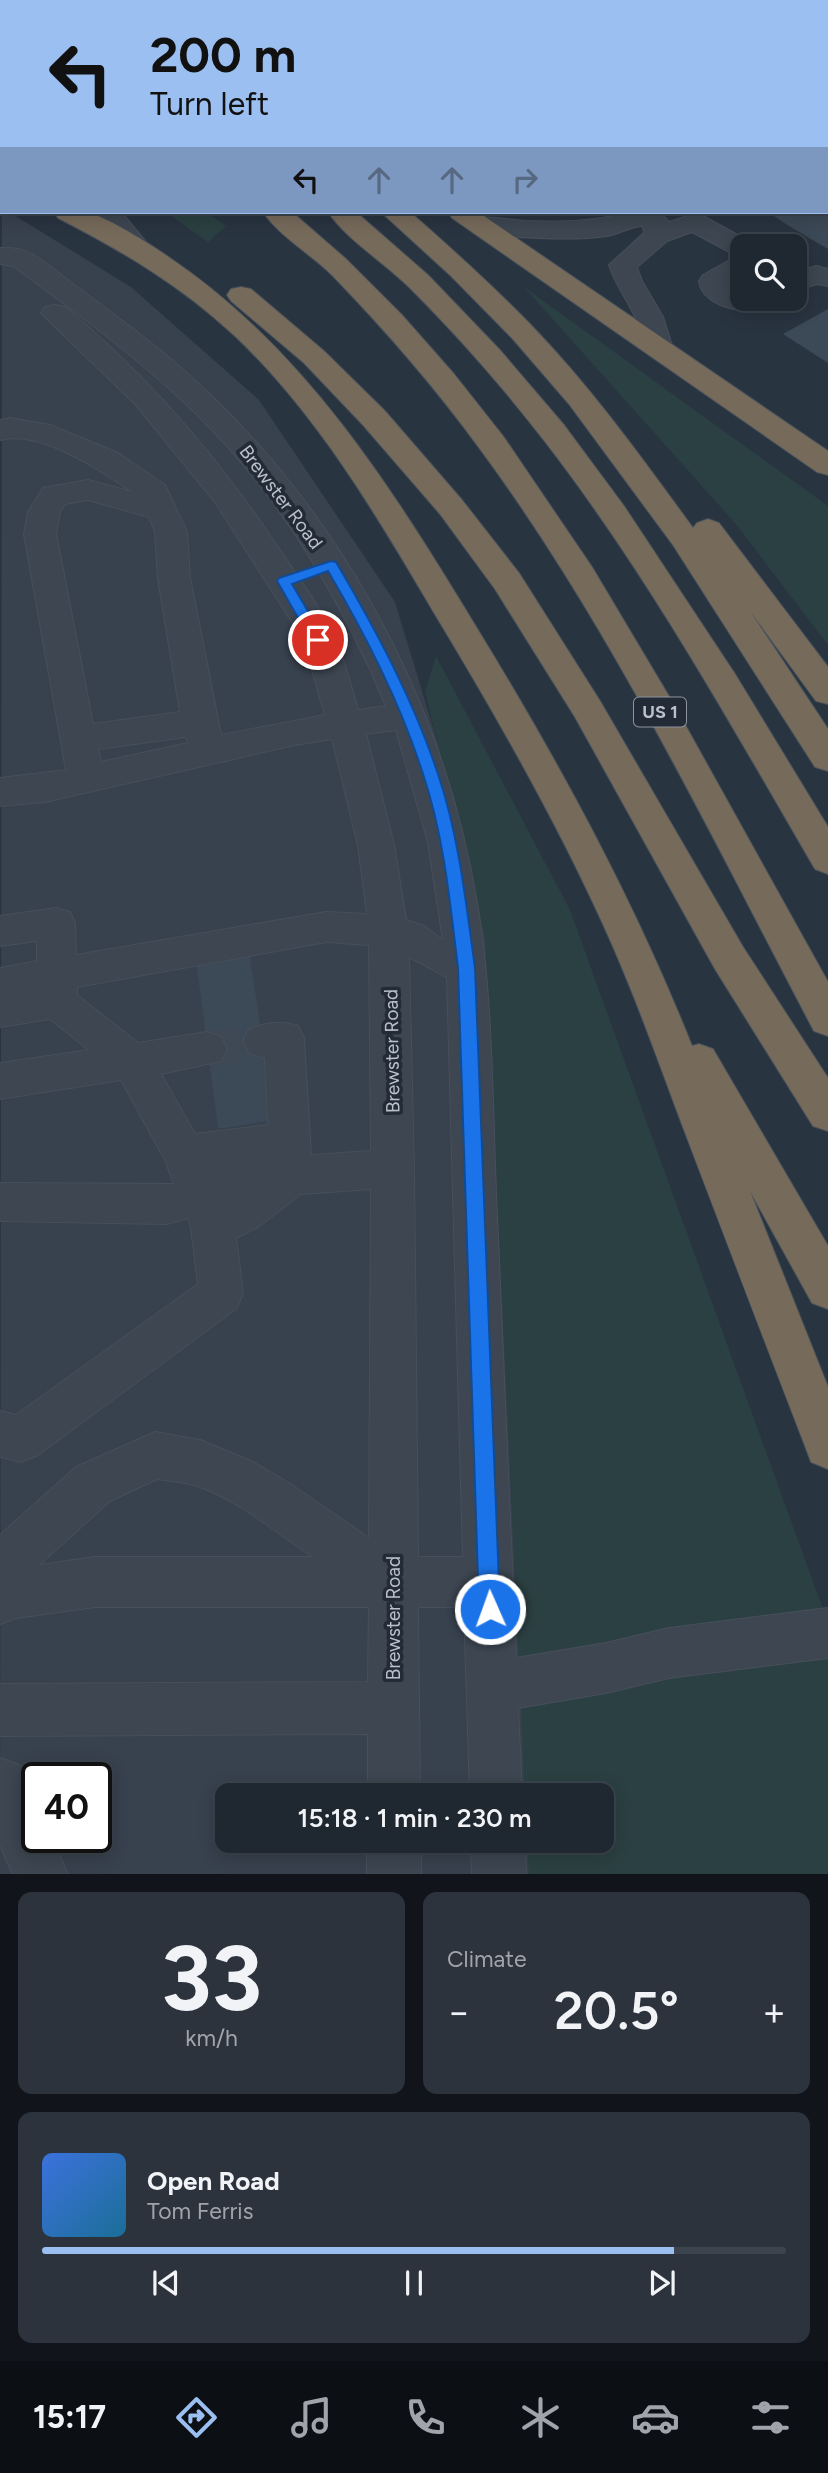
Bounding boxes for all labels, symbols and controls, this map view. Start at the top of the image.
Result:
text: 200 m [150,25,296,84]
icon: left [35,28,126,119]
text: Turn left [150,85,269,123]
icon: left [287,161,325,199]
icon: ahead [360,161,398,199]
icon: ahead [433,161,471,199]
icon: right [506,161,544,199]
map controls [730,234,807,311]
button: search [730,234,807,311]
street label: Brewster Road [234,440,328,554]
pin [288,610,348,670]
icon: arrive [299,621,337,659]
road number: US 1 [634,698,686,726]
street label: Brewster Road [379,989,405,1113]
street label: Brewster Road [382,1556,405,1680]
position arrow [453,1572,527,1646]
speed limit sign: 40 [21,1762,112,1853]
text: 15:18 · 1 min · 230 m [297,1802,532,1834]
text: 33 [161,1924,262,2033]
text: Climate [447,1945,526,1973]
text: 20.5° [554,1980,679,2042]
text: − [447,1989,471,2035]
text: + [762,1989,786,2035]
text: km/h [185,2024,238,2052]
text: Open Road [147,2165,280,2197]
text: Tom Ferris [147,2197,253,2225]
icon: previous [147,2264,185,2302]
icon: pause [395,2264,433,2302]
icon: next [643,2264,681,2302]
icon: directions [172,2393,221,2442]
icon: music [287,2393,336,2442]
icon: phone [401,2393,450,2442]
icon: climate [516,2393,565,2442]
icon: car [631,2393,680,2442]
icon: filters [746,2393,795,2442]
text: 15:17 [33,2398,106,2436]

